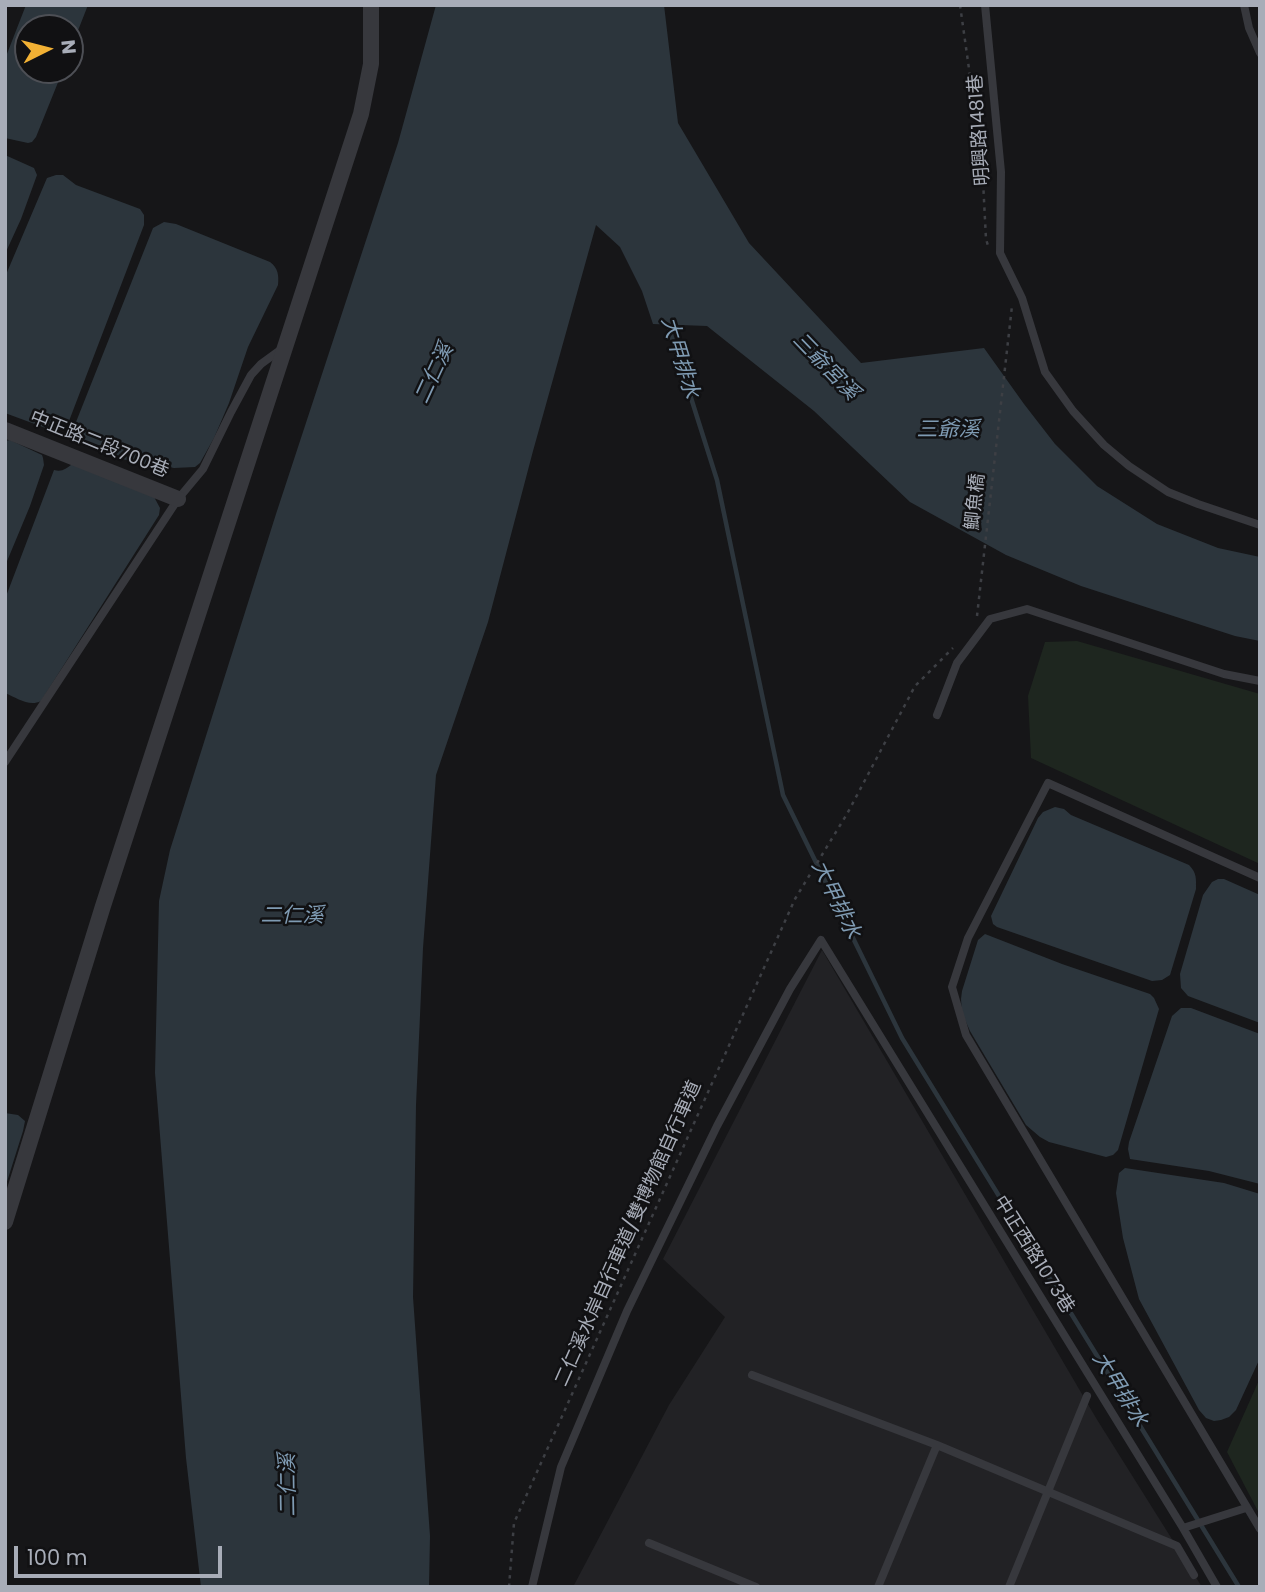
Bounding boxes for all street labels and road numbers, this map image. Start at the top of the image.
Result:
street label: 明興路1481巷 [965,73,995,187]
street label: 中正路二段700巷 [26,407,172,483]
street label: 鯽魚橋 [962,472,990,532]
street label: 二仁溪水岸自行車道/雙博物館自行車道 [551,1078,707,1390]
street label: 中正西路1073巷 [988,1192,1078,1318]

